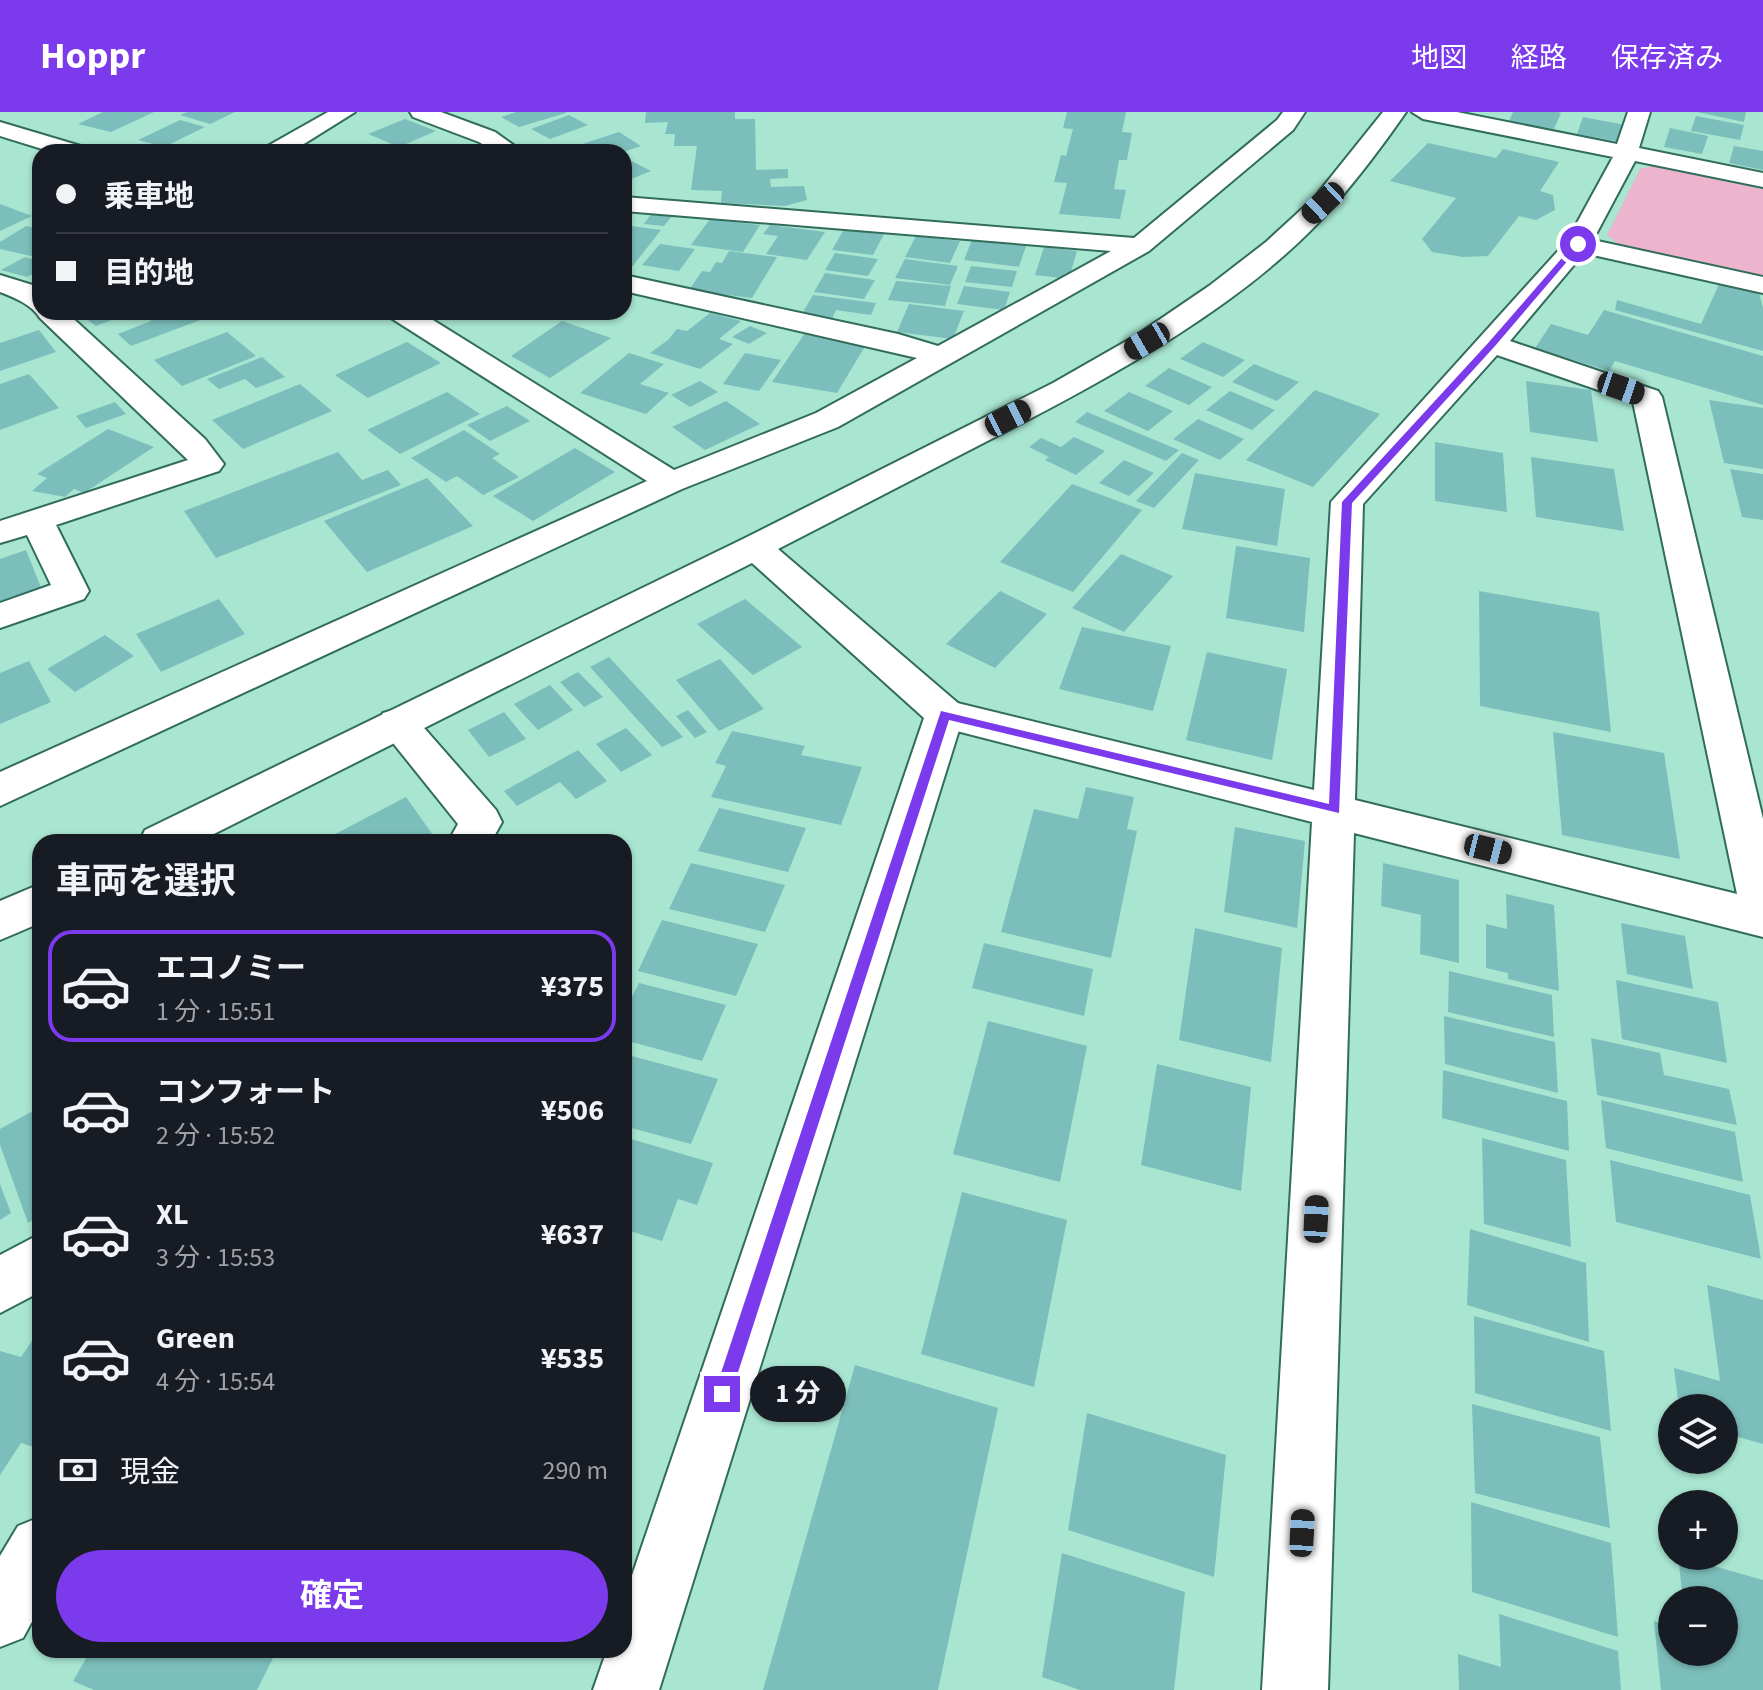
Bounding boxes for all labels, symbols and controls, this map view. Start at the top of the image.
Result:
text: Hoppr [40,29,145,83]
text: 地図 [1411,38,1467,78]
text: 経路 [1511,38,1567,78]
text: 保存済み [1611,38,1723,78]
text: 乗車地 [104,175,194,218]
car [1297,178,1349,228]
route start [1560,226,1596,262]
text: 目的地 [104,252,194,295]
car [1120,319,1174,363]
car [1594,369,1648,407]
car [981,396,1035,440]
car [1462,832,1514,866]
text: 車両を選択 [56,856,236,907]
text: エコノミー [156,947,306,990]
icon: car [60,950,132,1022]
text: ¥375 [541,965,604,1008]
text: 1 分 · 15:51 [156,993,275,1030]
text: コンフォート [156,1071,335,1114]
icon: car [60,1074,132,1146]
text: ¥506 [541,1089,604,1132]
text: 2 分 · 15:52 [156,1117,275,1154]
text: XL [156,1193,189,1236]
car [1303,1194,1329,1244]
icon: car [60,1198,132,1270]
text: ¥637 [541,1213,604,1256]
text: 3 分 · 15:53 [156,1239,275,1276]
text: Green [156,1317,235,1360]
icon: car [60,1322,132,1394]
text: ¥535 [541,1337,604,1380]
text: 4 分 · 15:54 [156,1363,275,1400]
callout: 1 分 [750,1366,846,1422]
text: 1 分 [776,1375,820,1412]
route end [704,1376,740,1412]
map controls [1658,1394,1738,1666]
button: layers [1658,1394,1738,1474]
icon: cash [56,1448,100,1492]
text: 現金 [120,1451,180,1494]
text: 290 m [542,1452,608,1489]
button: + [1658,1490,1738,1570]
car [1289,1508,1315,1558]
button: 確定 [56,1550,608,1642]
button: − [1658,1586,1738,1666]

